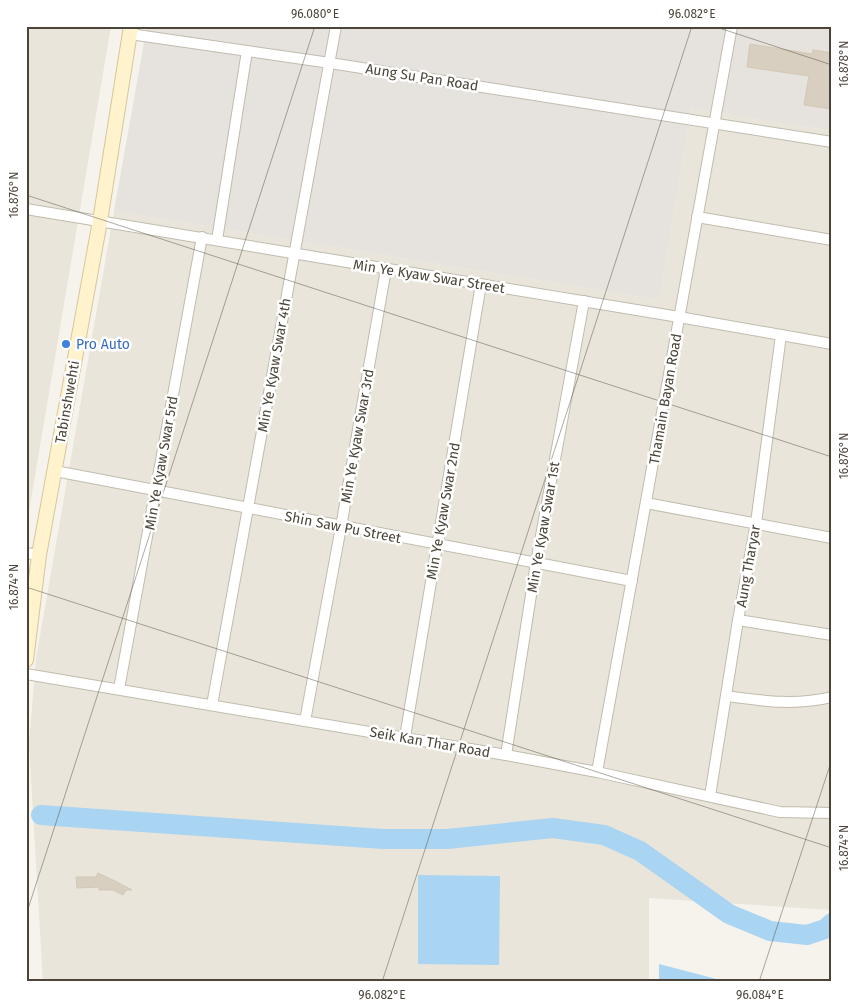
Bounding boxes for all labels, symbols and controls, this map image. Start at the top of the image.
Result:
text: 96.080°E [291,7,339,21]
text: 96.082°E [668,7,716,21]
text: 16.878°N [837,40,851,88]
street label: Aung Su Pan Road [364,60,480,95]
text: 16.876°N [7,172,21,218]
street label: Min Ye Kyaw Swar Street [352,256,507,297]
street label: Min Ye Kyaw Swar 4th [254,297,295,434]
street label: Thamain Bayan Road [646,332,685,466]
place label: Pro Auto [76,336,130,353]
marker: Pro Auto [60,338,72,350]
street label: Tabinshwehti [52,359,83,445]
street label: Min Ye Kyaw Swar 3rd [337,368,378,504]
street label: Min Ye Kyaw Swar 5rd [141,395,182,531]
text: 16.876°N [837,433,851,479]
street label: Min Ye Kyaw Swar 2nd [423,441,464,581]
street label: Min Ye Kyaw Swar 1st [524,459,564,594]
street label: Shin Saw Pu Street [283,508,403,547]
street label: Aung Tharyar [733,523,764,609]
text: 16.874°N [7,564,21,610]
street label: Seik Kan Thar Road [368,724,492,761]
text: 16.874°N [837,825,851,871]
text: 96.082°E [358,988,406,1002]
text: 96.084°E [736,988,784,1002]

